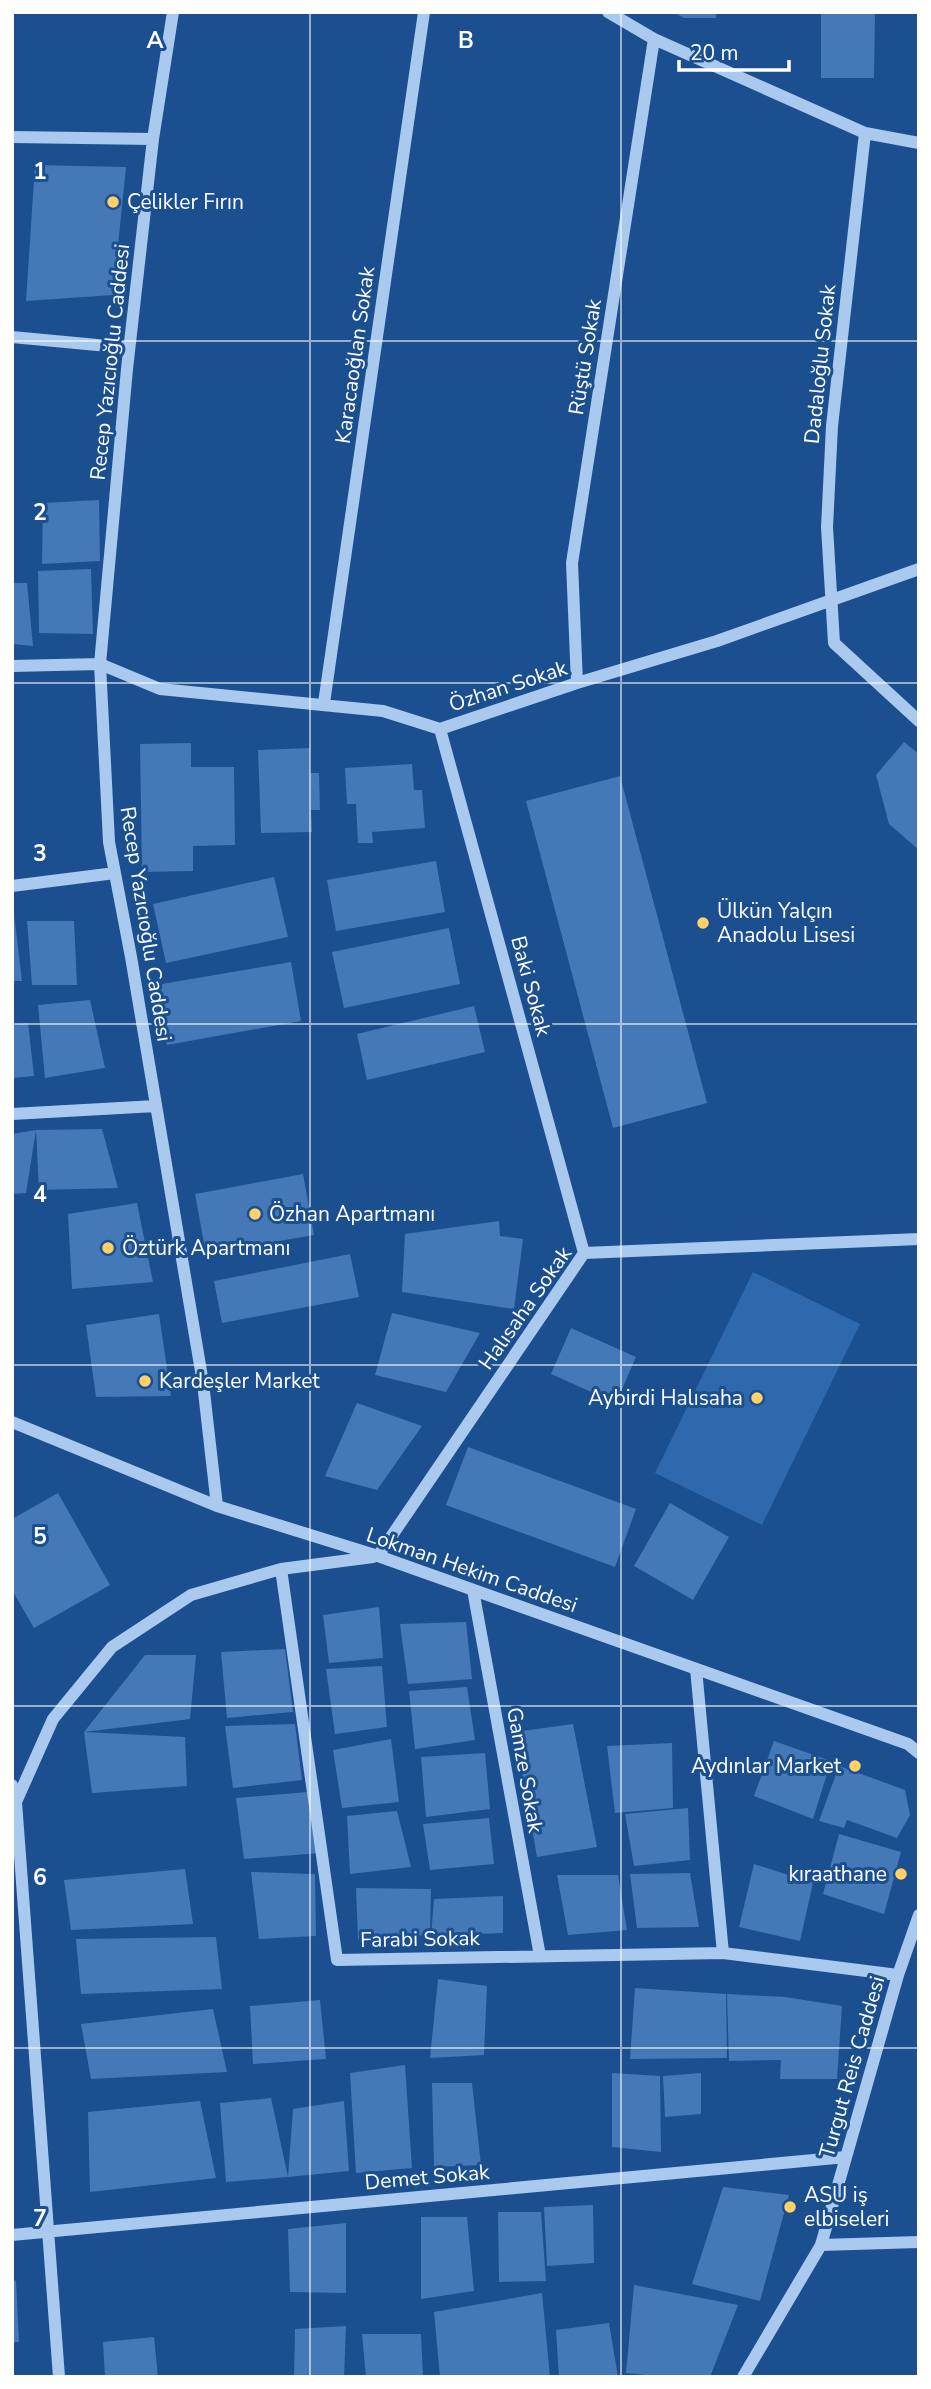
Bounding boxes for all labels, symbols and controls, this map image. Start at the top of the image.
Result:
text: A [146,25,164,56]
text: B [458,25,474,56]
scale bar [679,28,789,72]
text: 20 m [690,39,739,67]
text: 1 [33,156,47,187]
place label: Çelikler Fırın [127,188,244,216]
marker: Çelikler Fırın [105,194,121,210]
street label: Recep Yazıcıoğlu Caddesi [84,242,136,482]
street label: Karacaoğlan Sokak [329,264,381,446]
street label: Dadaloğlu Sokak [798,282,842,445]
street label: Rüştü Sokak [562,297,608,417]
text: 2 [33,497,47,528]
street label: Özhan Sokak [445,654,571,718]
street label: Recep Yazıcıoğlu Caddesi [114,805,178,1043]
text: 3 [33,838,47,869]
place label: Ülkün Yalçın Anadolu Lisesi [717,897,855,949]
marker: Ülkün Yalçın Anadolu Lisesi [695,915,711,931]
street label: Baki Sokak [504,933,558,1040]
text: 4 [33,1179,47,1210]
place label: Özhan Apartmanı [269,1200,435,1228]
marker: Özhan Apartmanı [247,1206,263,1222]
place label: Öztürk Apartmanı [122,1234,290,1262]
marker: Öztürk Apartmanı [100,1240,116,1256]
street label: Halısaha Sokak [472,1240,578,1375]
place label: Kardeşler Market [159,1367,320,1395]
marker: Kardeşler Market [137,1373,153,1389]
place label: Aybirdi Halısaha [588,1384,743,1412]
marker: Aybirdi Halısaha [749,1390,765,1406]
text: 5 [33,1521,47,1552]
street label: Lokman Hekim Caddesi [363,1521,581,1619]
street label: Gamze Sokak [500,1705,550,1835]
place label: Aydınlar Market [691,1752,842,1780]
marker: Aydınlar Market [847,1758,863,1774]
place label: kıraathane [788,1860,887,1888]
text: 6 [33,1862,47,1893]
marker: kıraathane [893,1866,909,1882]
street label: Farabi Sokak [360,1924,481,1954]
street label: Turgut Reis Caddesi [813,1973,891,2161]
street label: Demet Sokak [363,2158,491,2196]
place label: ASU iş elbiseleri [804,2181,889,2233]
marker: ASU iş elbiseleri [782,2199,798,2215]
text: 7 [33,2203,47,2234]

